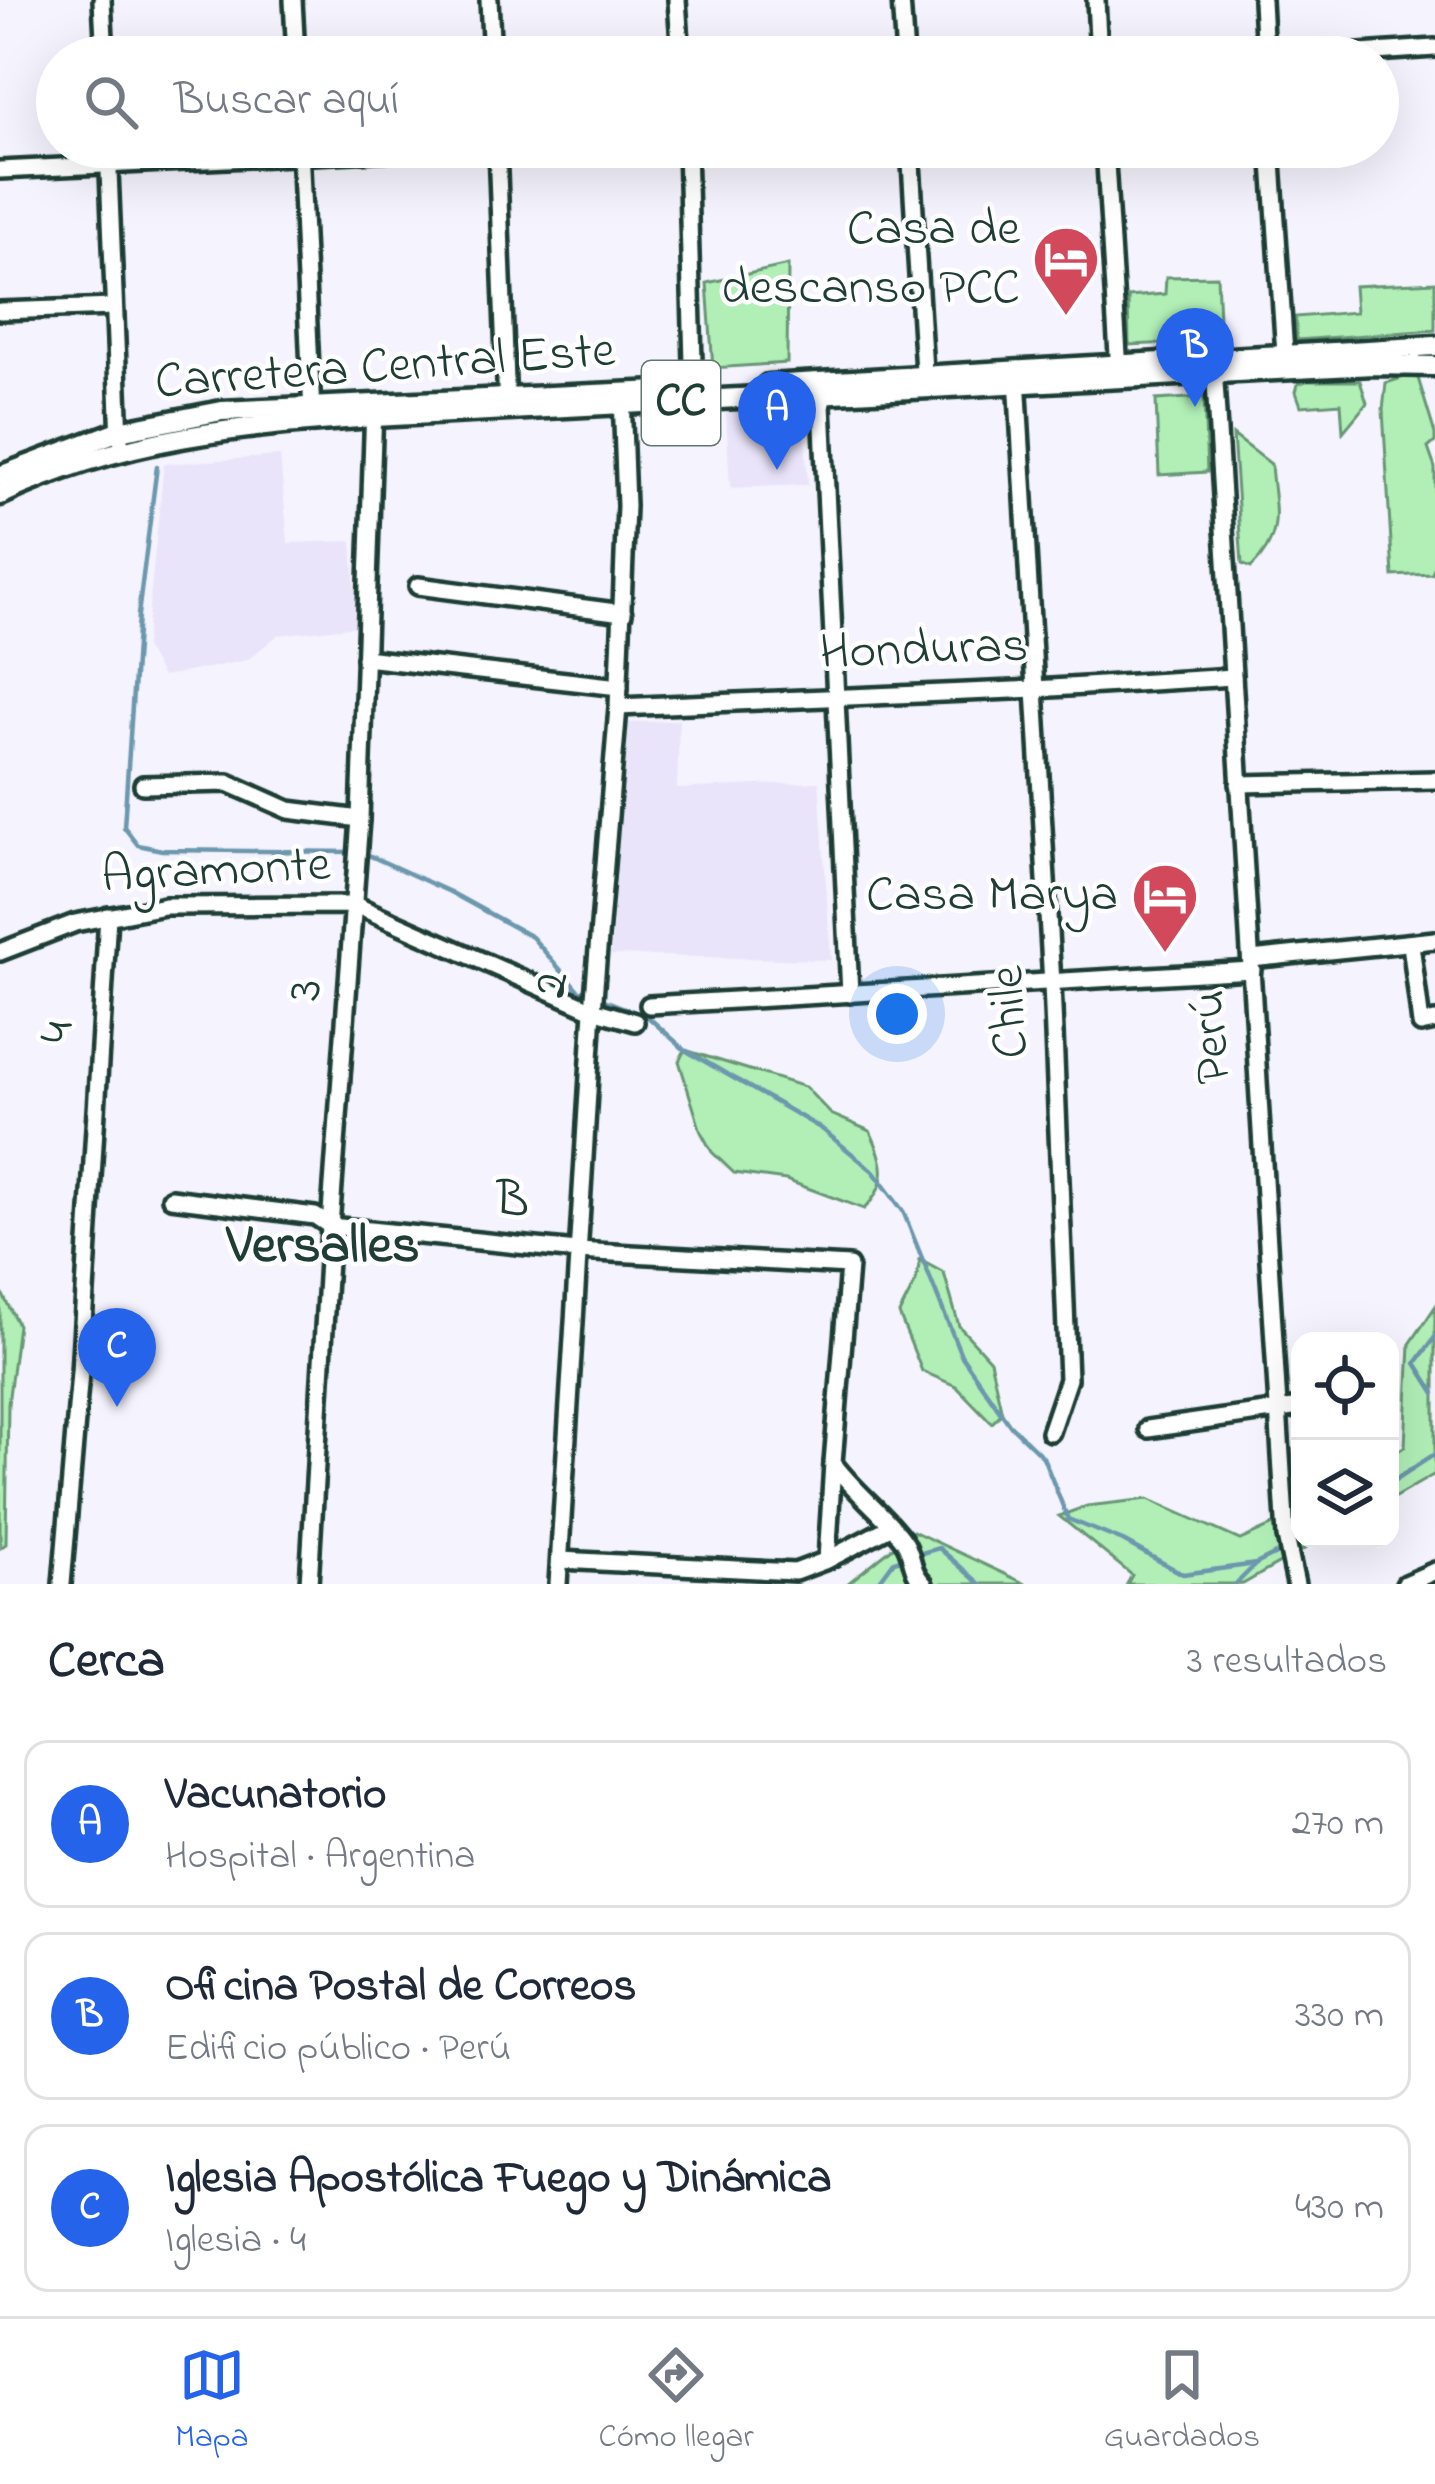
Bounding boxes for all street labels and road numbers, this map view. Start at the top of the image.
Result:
street label: Carretera Central Este [153,315,618,421]
road number: CC [642,361,720,445]
street label: Honduras [819,610,1029,692]
street label: Agramonte [100,829,332,915]
street label: Chile [971,964,1051,1060]
street label: 2 [515,969,591,1001]
street label: 3 [269,977,345,1003]
street label: Perú [1172,987,1254,1087]
street label: 4 [21,1020,97,1044]
street label: B [489,1163,533,1241]

